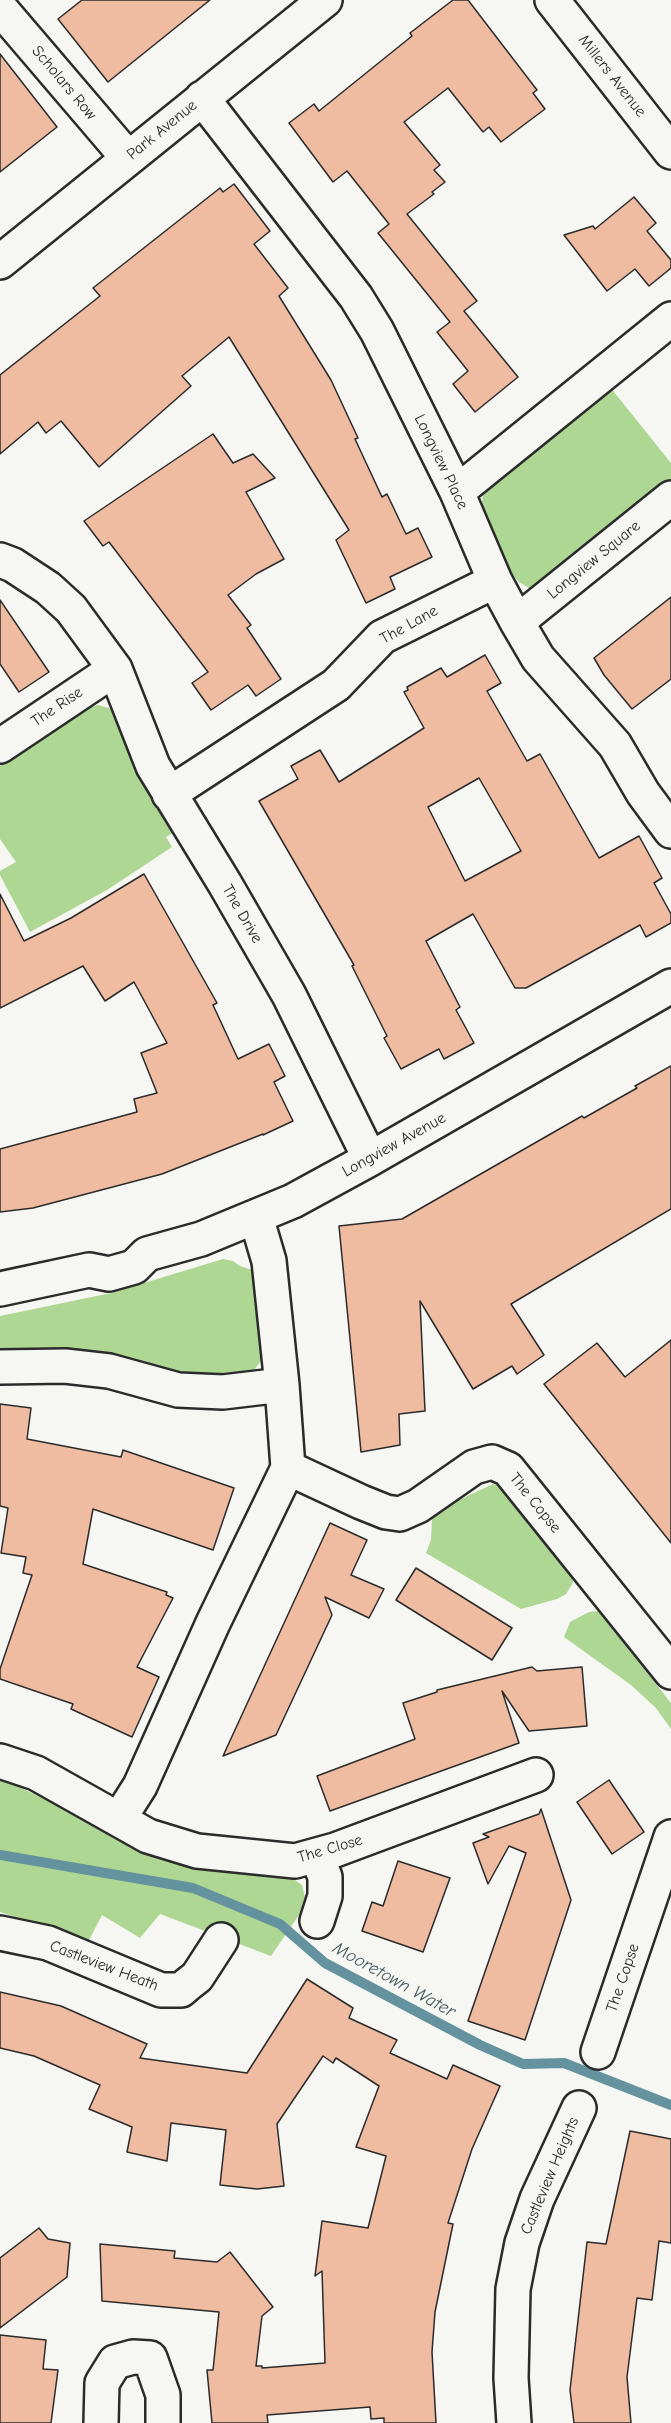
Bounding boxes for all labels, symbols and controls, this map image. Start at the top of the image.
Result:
street label: Millers Avenue [574,31,650,121]
street label: Scholars Row [27,42,101,124]
street label: Park Avenue [123,96,201,164]
street label: Longview Place [410,411,472,513]
street label: Longview Square [544,517,644,603]
street label: The Lane [377,601,441,649]
street label: The Rise [28,683,86,731]
street label: The Drive [218,881,266,947]
street label: Longview Avenue [339,1109,449,1181]
street label: The Copse [505,1469,565,1537]
street label: The Close [295,1831,365,1867]
street label: Castleview Heath [47,1936,161,1996]
water label: Mooretown Water [329,1937,459,2023]
street label: The Copse [602,1941,644,2015]
street label: Castleview Heights [517,2114,583,2238]

